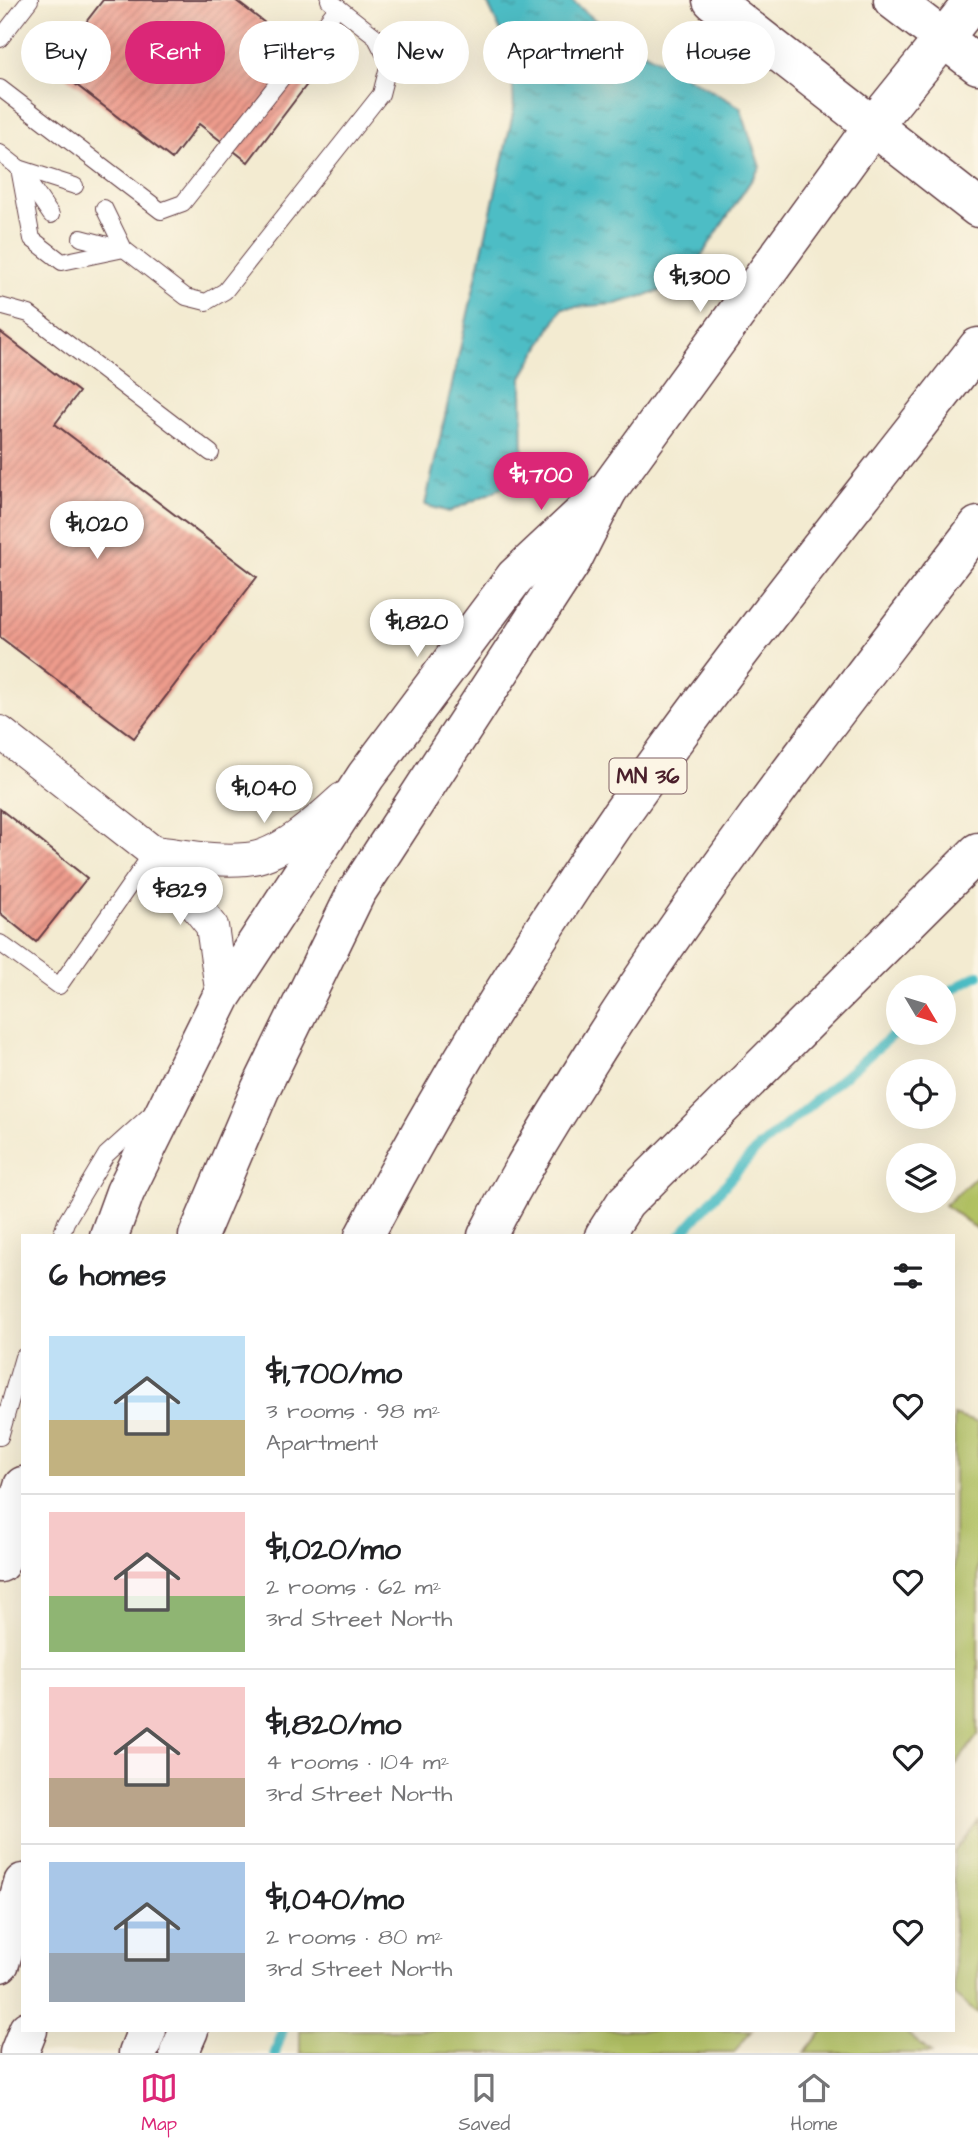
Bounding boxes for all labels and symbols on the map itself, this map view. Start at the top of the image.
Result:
pin: $1,300 [643,254,757,314]
pin: $1,700 [484,452,598,512]
pin: $1,020 [40,502,154,561]
pin: $1,820 [360,600,474,659]
road number: MN 36 [610,758,686,794]
pin: $1,040 [207,766,321,825]
pin: $829 [139,867,221,927]
north arrow [886,975,956,1045]

